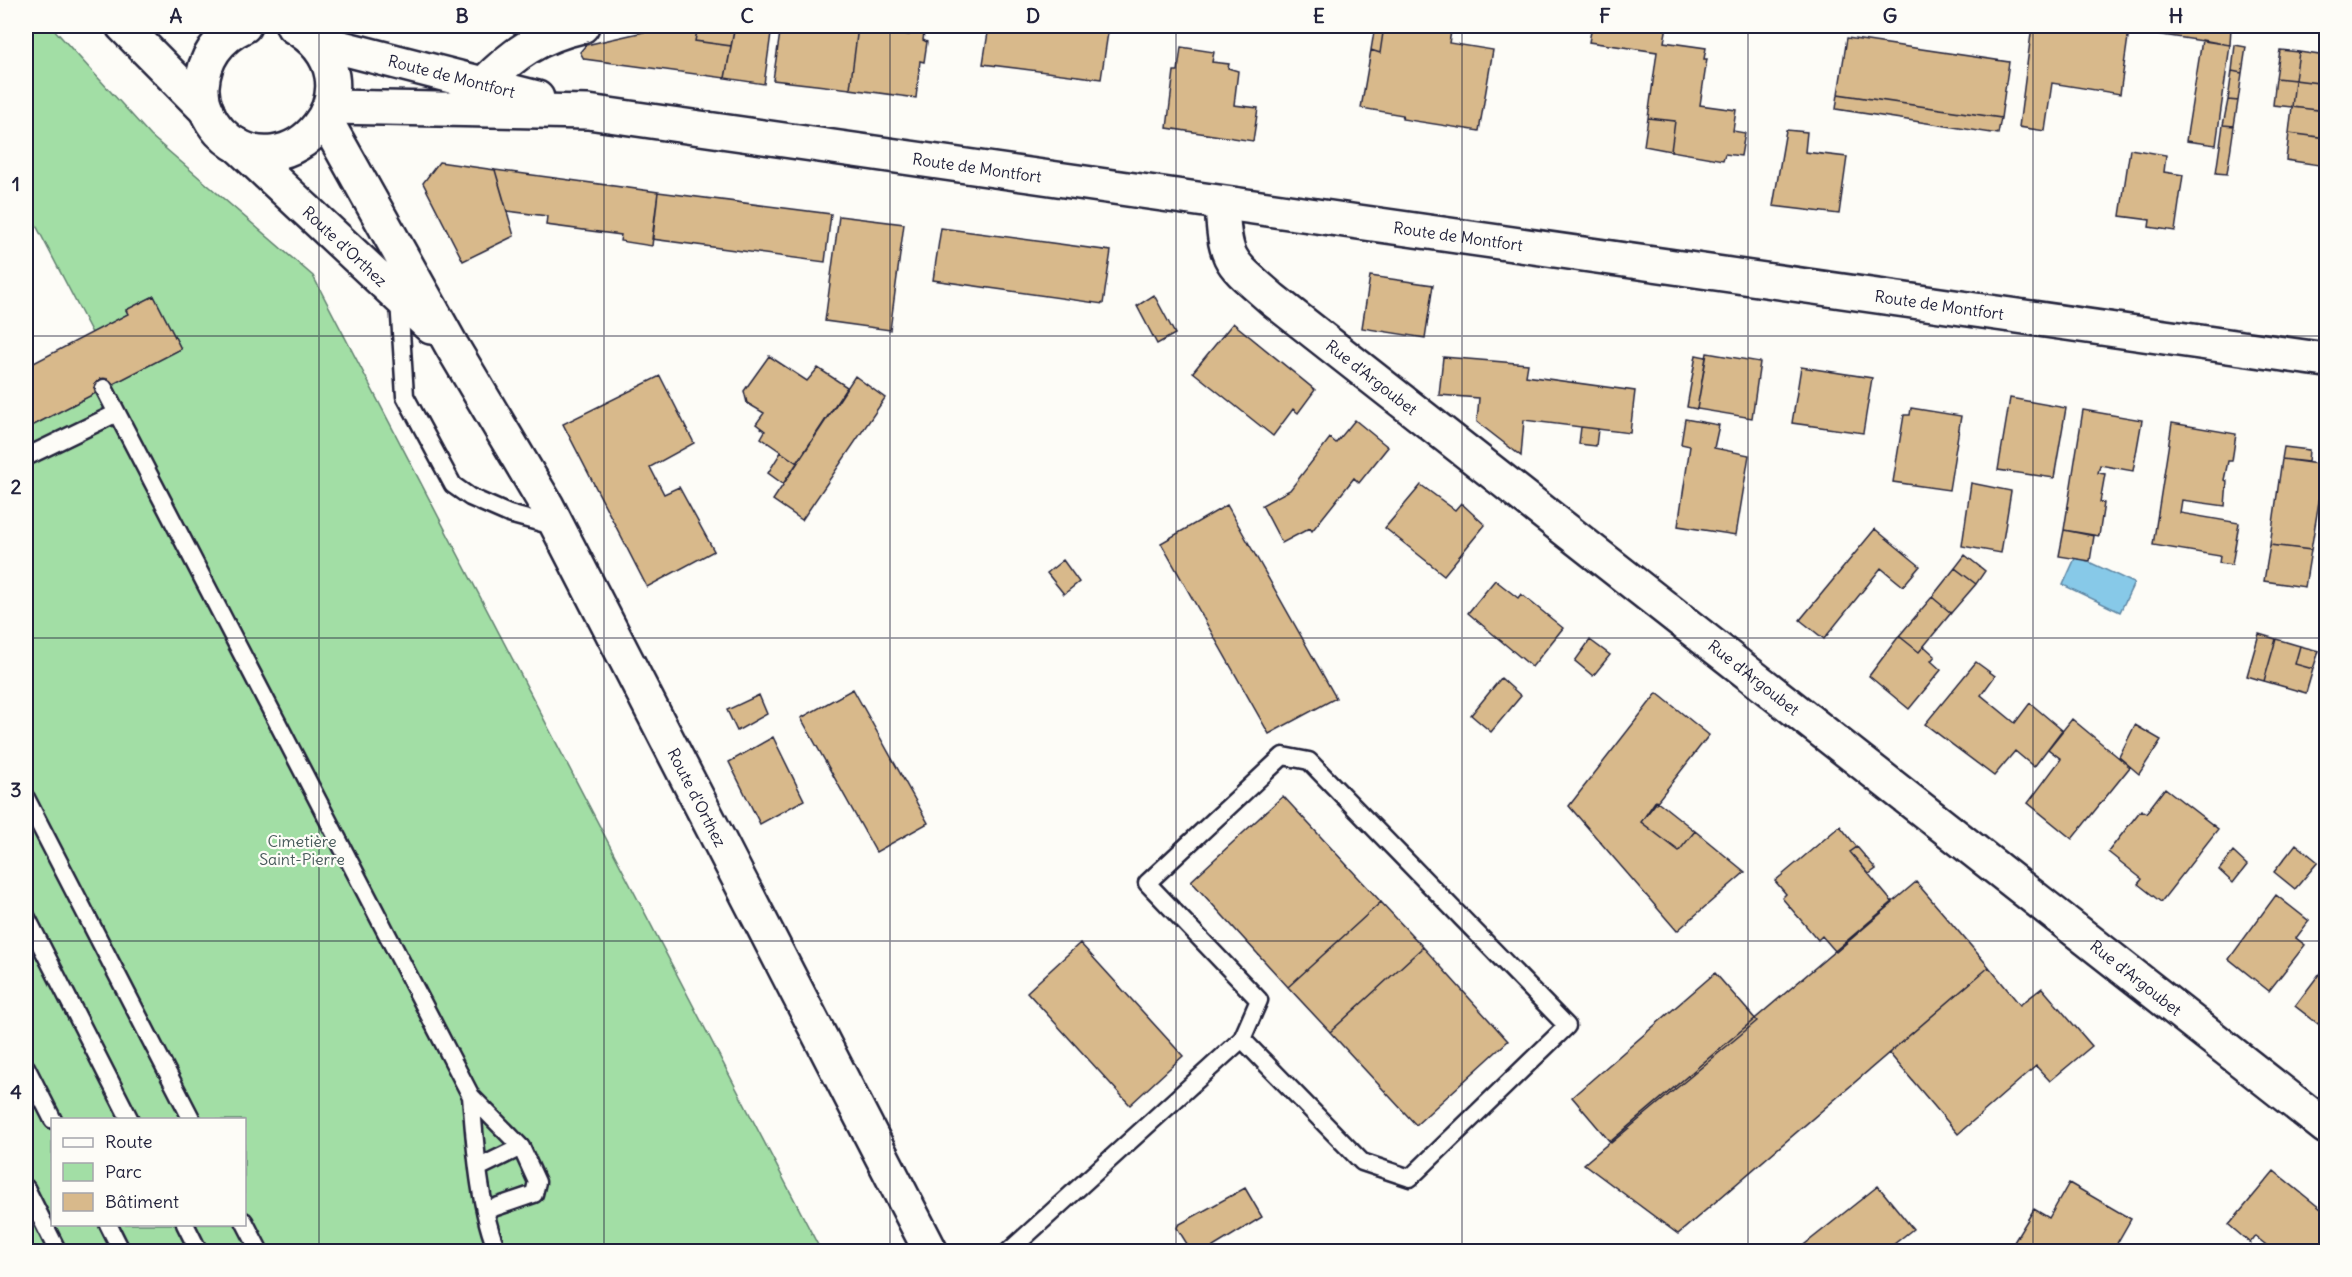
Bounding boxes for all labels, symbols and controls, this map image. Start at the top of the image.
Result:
text: A [170,3,183,28]
text: B [455,3,469,28]
text: C [740,3,754,28]
text: D [1026,3,1040,28]
text: E [1313,3,1325,28]
text: F [1599,3,1611,28]
text: G [1883,3,1897,28]
text: H [2169,3,2183,28]
street label: Route de Montfort [386,50,518,102]
street label: Route de Montfort [911,148,1043,187]
text: 1 [12,171,20,196]
street label: Route d'Orthez [299,202,392,291]
street label: Route de Montfort [1392,217,1525,255]
street label: Route de Montfort [1873,286,2006,324]
street label: Rue d'Argoubet [1322,335,1422,420]
text: 2 [11,474,22,499]
street label: Rue d'Argoubet [1704,636,1804,720]
street label: Route d'Orthez [663,745,731,851]
text: 3 [10,777,22,802]
park label: Cimetière Saint-Pierre [259,831,345,869]
street label: Rue d'Argoubet [2086,936,2186,1020]
text: 4 [10,1079,22,1104]
legend [51,1118,246,1226]
text: Route [105,1130,153,1153]
text: Parc [105,1160,142,1183]
text: Bâtiment [105,1190,179,1213]

